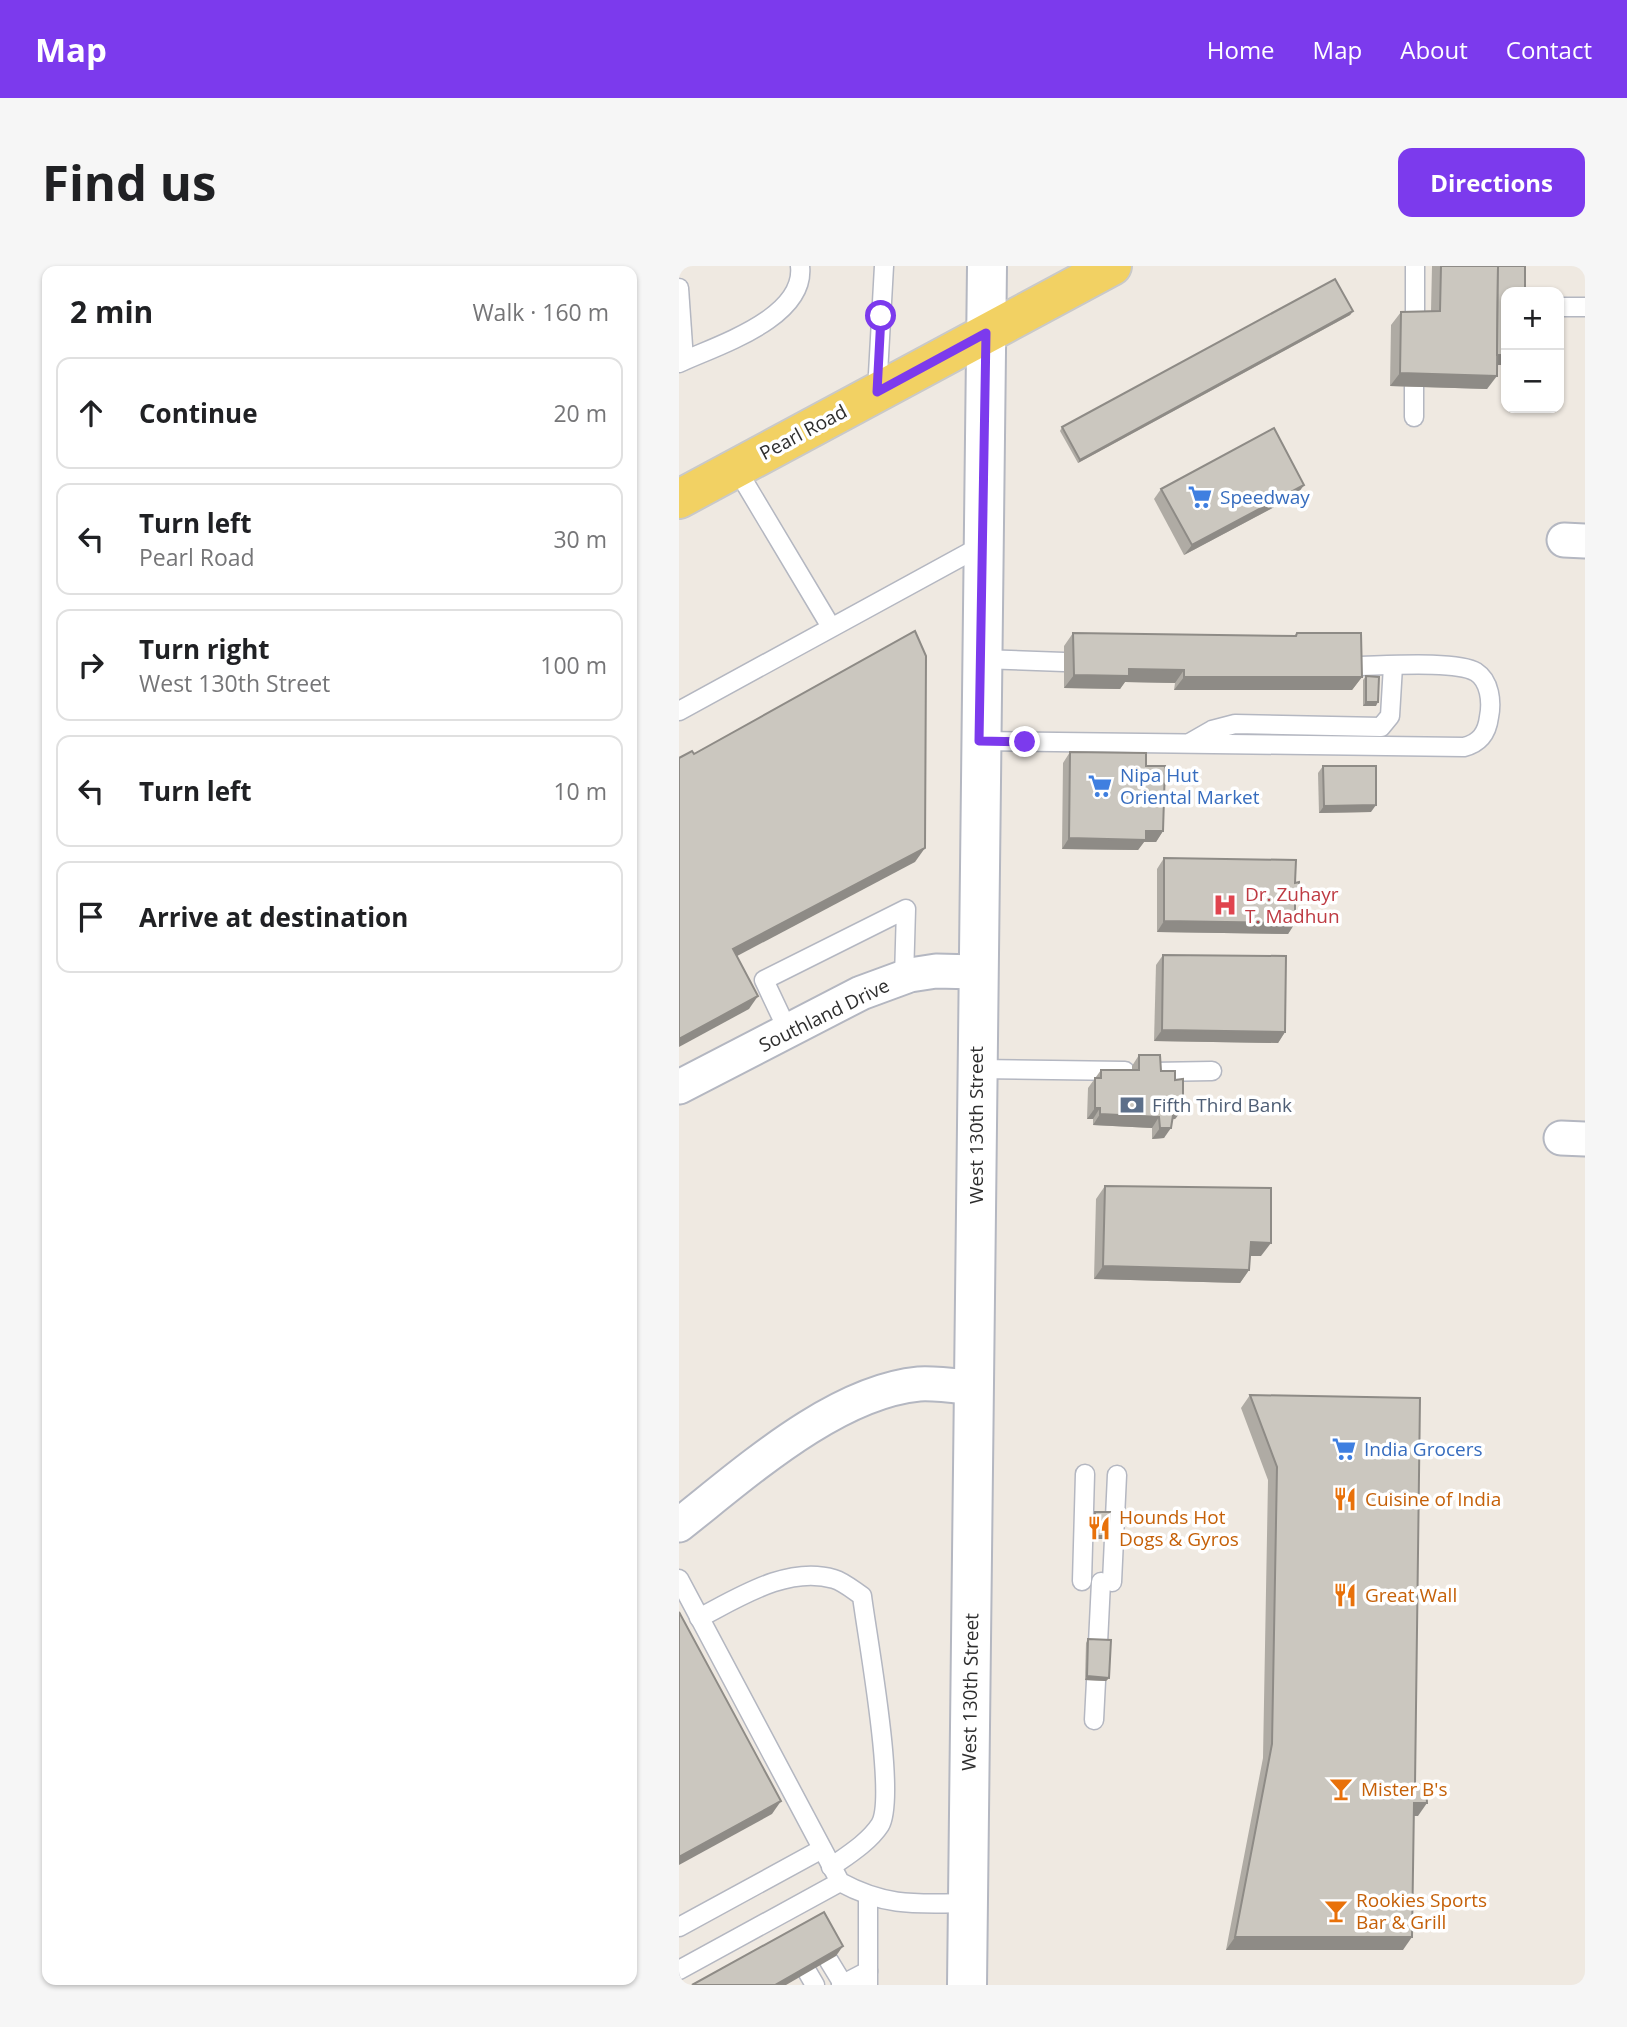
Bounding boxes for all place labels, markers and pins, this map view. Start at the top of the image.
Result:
supermarket icon: Speedway [1186,483,1214,511]
place label: Speedway [1220,484,1310,510]
place label: Nipa Hut Oriental Market [1120,762,1260,810]
supermarket icon: Nipa Hut Oriental Market [1086,772,1114,800]
place label: Dr. Zuhayr T. Madhun [1245,881,1340,929]
hospital icon: Dr. Zuhayr T. Madhun [1211,891,1239,919]
bank icon: Fifth Third Bank [1118,1091,1146,1119]
place label: Fifth Third Bank [1152,1092,1292,1118]
supermarket icon: India Grocers [1330,1435,1358,1463]
place label: India Grocers [1364,1436,1482,1462]
restaurant icon: Cuisine of India [1331,1485,1359,1513]
place label: Cuisine of India [1365,1486,1501,1512]
place label: Hounds Hot Dogs & Gyros [1119,1504,1239,1552]
restaurant icon: Hounds Hot Dogs & Gyros [1085,1514,1113,1542]
restaurant icon: Great Wall [1331,1581,1359,1609]
place label: Great Wall [1365,1582,1457,1608]
bar icon: Mister B's [1327,1775,1355,1803]
place label: Mister B's [1361,1776,1448,1802]
place label: Rookies Sports Bar & Grill [1356,1887,1487,1935]
bar icon: Rookies Sports Bar & Grill [1322,1897,1350,1925]

